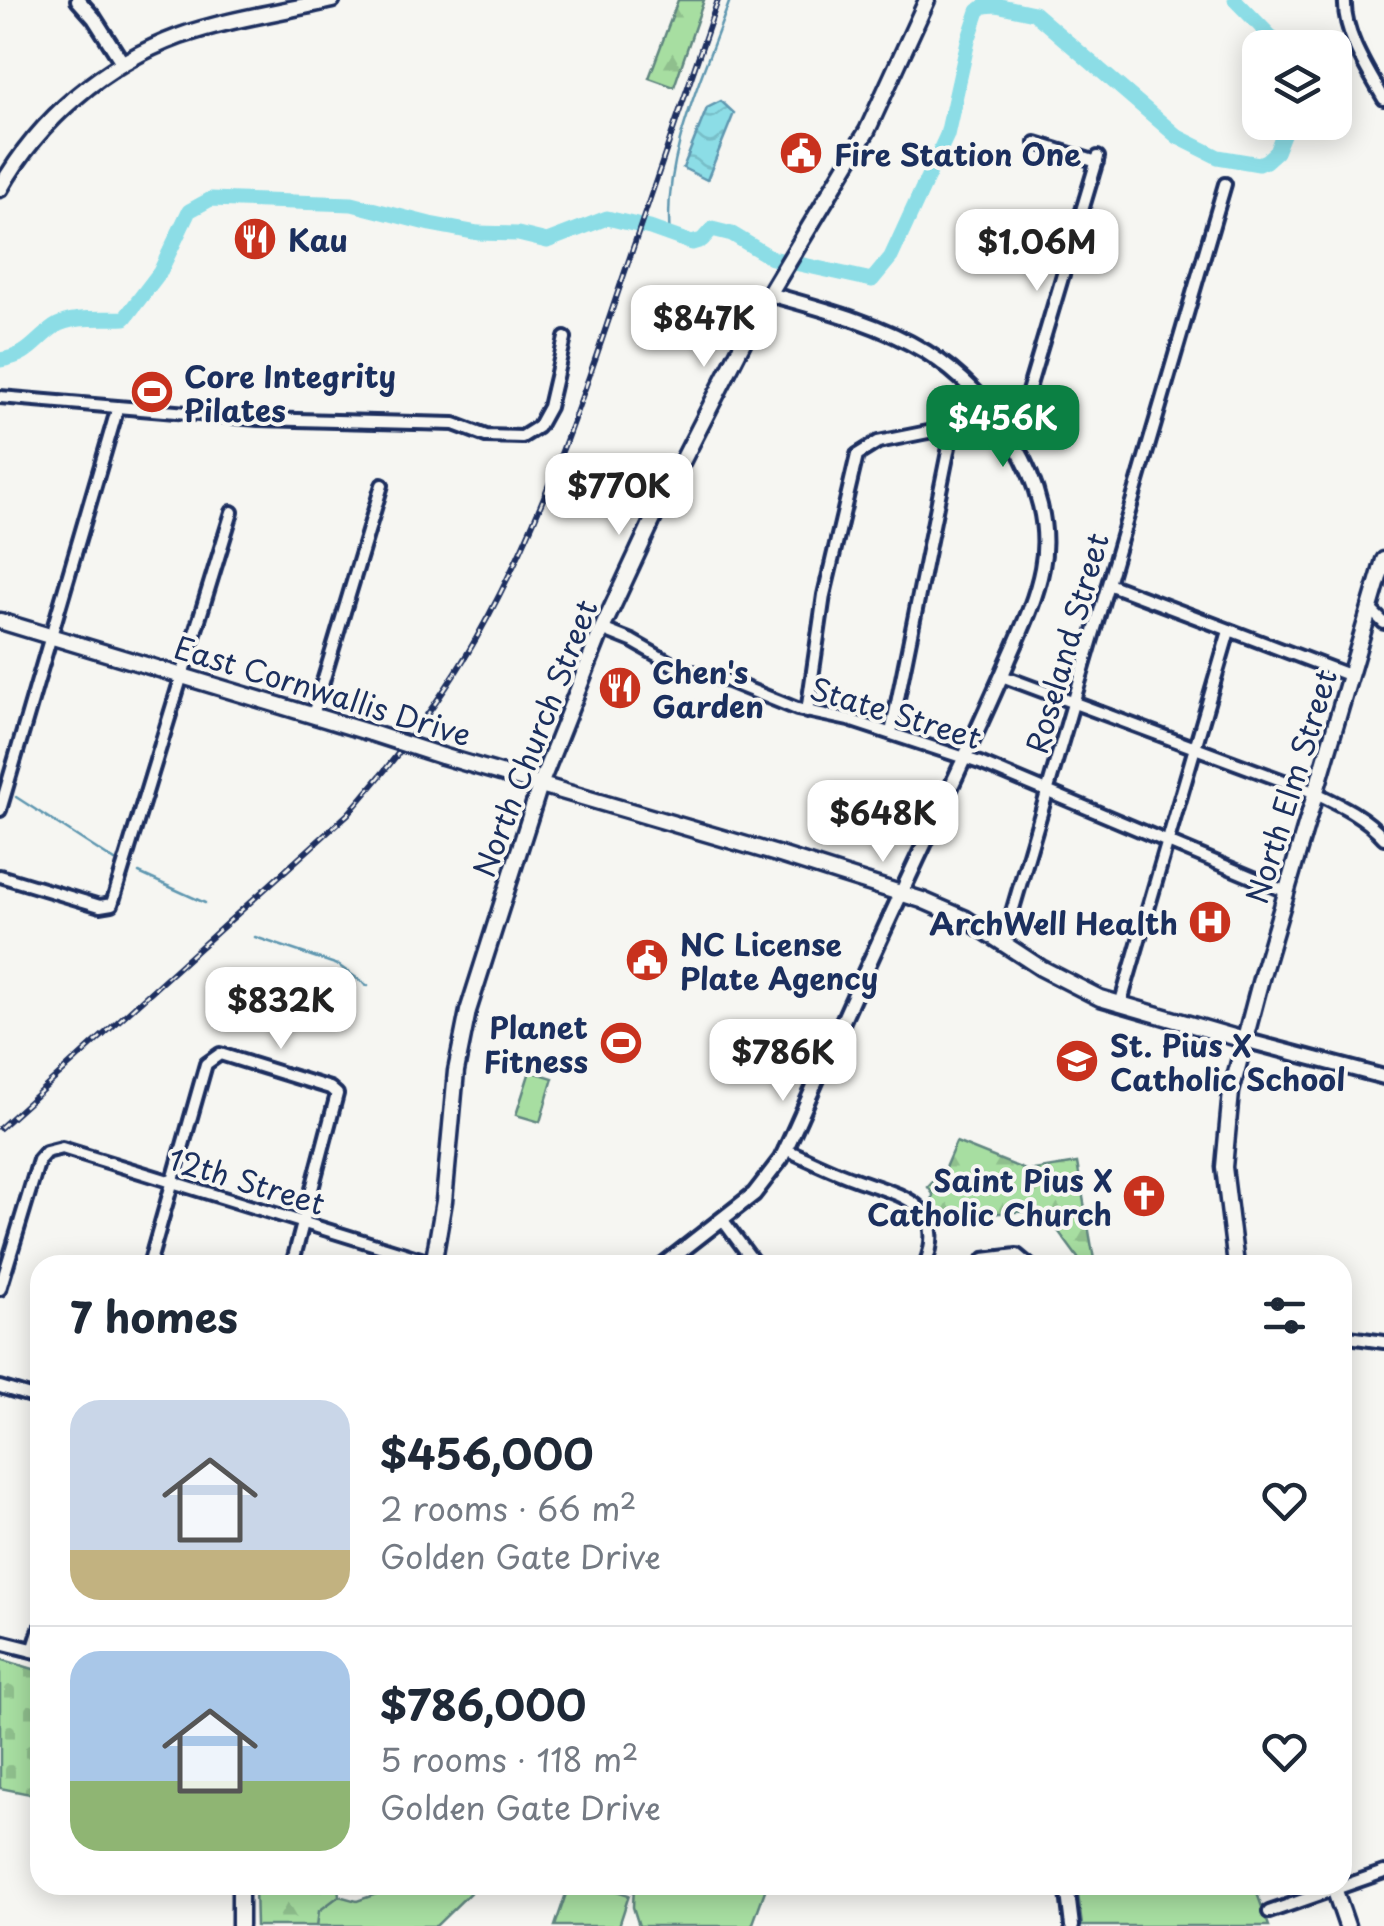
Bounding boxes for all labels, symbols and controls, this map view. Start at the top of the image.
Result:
map controls [1242,30,1352,140]
button: layers [1242,30,1352,140]
public building icon: Fire Station One [778,130,824,176]
place label: Fire Station One [834,131,1081,176]
pin: $1.06M [956,209,1118,294]
restaurant icon: Kau [232,216,278,262]
place label: Kau [288,217,348,262]
text: $1.06M [977,217,1097,265]
pin: $847K [634,285,774,370]
text: $847K [653,293,755,341]
place label: Core Integrity Pilates [184,353,396,432]
sports icon: Core Integrity Pilates [129,369,175,415]
pin: $456K [933,385,1073,470]
text: $456K [948,393,1058,441]
pin: $770K [549,453,689,538]
text: $770K [567,461,671,509]
street label: Roseland Street [1013,527,1119,759]
street label: North Church Street [460,593,608,883]
street label: East Cornwallis Drive [169,623,477,757]
place label: Chen's Garden [652,649,764,728]
street label: North Elm Street [1233,663,1347,909]
restaurant icon: Chen's Garden [597,665,643,711]
street label: State Street [805,665,987,759]
pin: $648K [813,780,953,865]
text: $648K [829,788,937,836]
hospital icon: ArchWell Health [1187,899,1233,945]
place label: ArchWell Health [930,900,1178,945]
place label: NC License Plate Agency [680,921,878,1000]
public building icon: NC License Plate Agency [624,937,670,983]
pin: $832K [211,967,351,1052]
text: $832K [227,975,335,1023]
place label: Planet Fitness [484,1004,588,1083]
pin: $786K [713,1019,853,1104]
sports icon: Planet Fitness [598,1020,644,1066]
place label: St. Pius X Catholic School [1110,1022,1345,1101]
text: $786K [731,1027,835,1075]
school or university icon: St. Pius X Catholic School [1054,1038,1100,1084]
street label: 12th Street [163,1135,331,1225]
place label: Saint Pius X Catholic Church [867,1157,1112,1236]
church icon: Saint Pius X Catholic Church [1121,1173,1167,1219]
text: 7 homes [70,1284,238,1347]
icon: filters [1257,1288,1312,1343]
text: $456,000 [380,1421,594,1484]
icon: home [150,1440,270,1560]
icon: heart [1257,1473,1312,1528]
text: 2 rooms · 66 m² [380,1484,637,1532]
text: Golden Gate Drive [380,1532,661,1580]
text: $786,000 [380,1672,586,1735]
icon: home [150,1691,270,1811]
icon: heart [1257,1724,1312,1779]
text: 5 rooms · 118 m² [380,1735,638,1783]
text: Golden Gate Drive [380,1783,661,1831]

